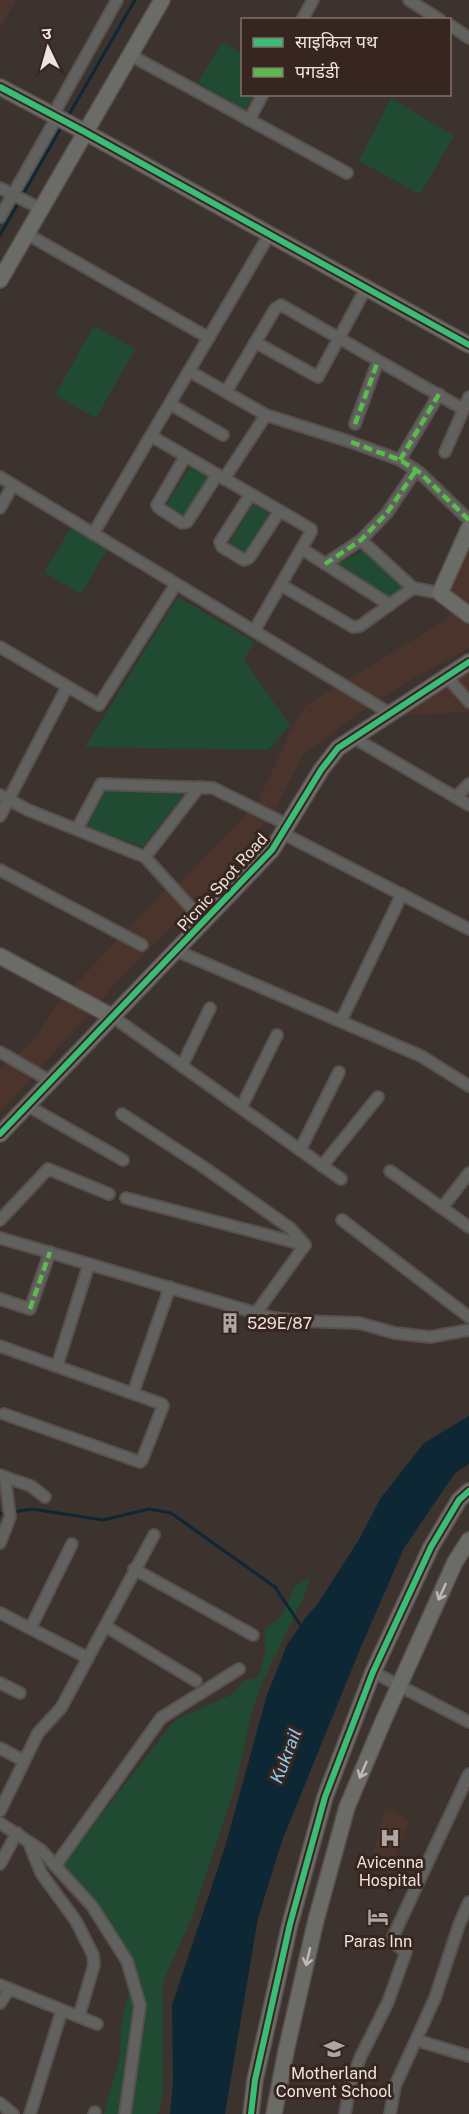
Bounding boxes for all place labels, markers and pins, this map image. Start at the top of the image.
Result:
building icon: 529E/87 [218,1311,242,1335]
place label: 529E/87 [247,1314,312,1333]
hospital icon: Avicenna Hospital [378,1826,402,1850]
place label: Avicenna Hospital [356,1853,424,1890]
hotel icon: Paras Inn [366,1905,390,1929]
place label: Paras Inn [344,1932,412,1951]
school or university icon: Motherland Convent School [322,2037,346,2061]
place label: Motherland Convent School [276,2064,392,2101]

